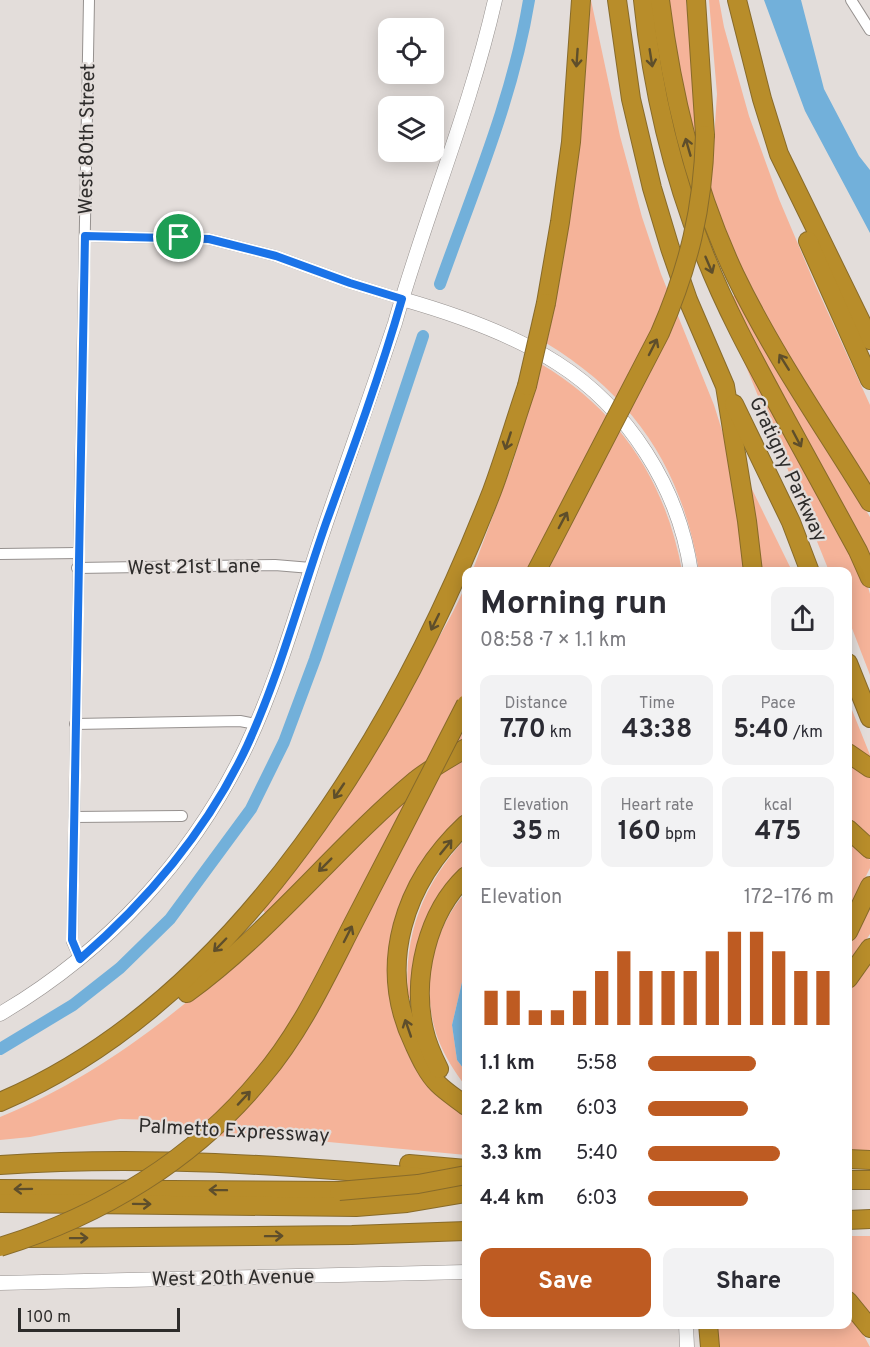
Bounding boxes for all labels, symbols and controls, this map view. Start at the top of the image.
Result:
map controls [378,18,444,162]
button: locate [378,18,444,84]
one-way arrow [571,48,582,68]
one-way arrow [645,48,656,67]
street label: West 80th Street [74,63,102,215]
button: layers [378,96,444,162]
one-way arrow [681,138,693,157]
pin [153,211,204,262]
icon: arrive [162,220,195,253]
one-way arrow [704,256,715,274]
one-way arrow [648,338,659,356]
one-way arrow [778,354,790,371]
street label: Gratigny Parkway [742,393,832,547]
one-way arrow [791,430,803,447]
one-way arrow [502,431,513,450]
one-way arrow [558,511,569,529]
street label: West 21st Lane [127,554,261,582]
text: Morning run [480,584,667,626]
button: share [771,587,834,650]
one-way arrow [429,612,440,630]
text: 08:58 · 7 × 1.1 km [480,628,626,654]
text: Distance [505,694,567,714]
text: Time [639,694,675,714]
text: Pace [760,694,796,714]
text: 7.70 [500,714,546,747]
text: 43:38 [622,714,692,747]
text: 5:40 [733,714,789,747]
text: km [546,723,572,743]
text: /km [789,723,823,743]
one-way arrow [333,782,345,799]
text: Elevation [503,796,569,816]
text: Heart rate [620,796,694,816]
text: kcal [764,796,792,816]
text: 35 [512,816,543,849]
text: 160 [618,816,661,849]
text: 475 [755,816,801,849]
text: m [543,825,560,845]
text: bpm [661,825,696,845]
one-way arrow [439,839,452,855]
one-way arrow [318,858,333,873]
text: Elevation [480,885,562,911]
text: 172–176 m [744,885,834,911]
one-way arrow [343,925,354,943]
one-way arrow [213,938,227,953]
one-way arrow [401,1019,412,1038]
text: 1.1 km [480,1051,535,1077]
text: 5:58 [576,1051,618,1077]
one-way arrow [237,1090,251,1105]
text: 2.2 km [480,1096,543,1122]
text: 6:03 [576,1096,617,1122]
street label: Palmetto Expressway [138,1114,330,1150]
text: 3.3 km [480,1141,542,1167]
text: 5:40 [576,1141,618,1167]
one-way arrow [13,1183,33,1195]
one-way arrow [208,1184,228,1196]
text: 4.4 km [480,1186,544,1212]
text: 6:03 [576,1186,617,1212]
one-way arrow [132,1198,152,1210]
one-way arrow [264,1230,284,1242]
one-way arrow [69,1232,89,1244]
button: Save [480,1248,651,1317]
button: Share [663,1248,834,1317]
street label: West 20th Avenue [151,1265,315,1293]
scale bar [18,1305,180,1332]
text: 100 m [27,1308,71,1328]

